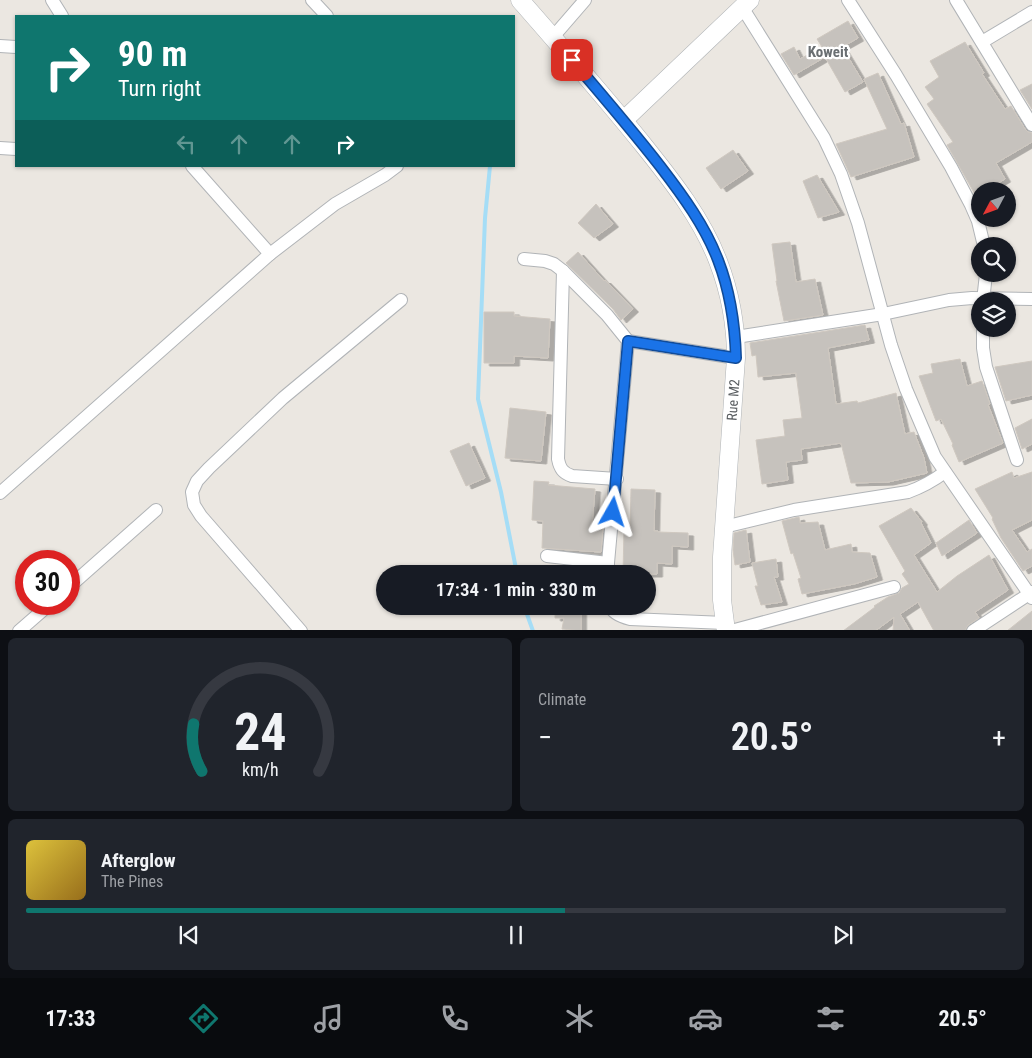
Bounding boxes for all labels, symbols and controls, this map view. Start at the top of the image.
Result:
text: 90 m [118,34,187,75]
icon: right [35,35,100,100]
pin [551,39,593,81]
district label: Koweit [808,43,849,61]
icon: arrive [558,46,586,74]
text: Turn right [118,76,201,101]
icon: left [172,130,200,158]
icon: ahead [225,130,253,158]
icon: ahead [278,130,306,158]
icon: right [331,130,359,158]
north arrow [971,182,1016,228]
map controls [971,182,1016,337]
button: search [971,237,1016,282]
button: layers [971,292,1016,337]
street label: Rue M2 [724,379,742,421]
position arrow [586,485,638,537]
speed limit sign: 30 [15,550,80,615]
text: 17:34 · 1 min · 330 m [436,578,596,601]
text: Climate [538,690,586,709]
text: 24 [234,702,286,763]
text: 20.5° [731,715,813,759]
text: − [538,721,552,754]
text: + [992,721,1006,754]
text: km/h [242,759,278,780]
text: Afterglow [101,849,175,872]
text: The Pines [101,872,163,891]
icon: previous [175,921,203,949]
icon: pause [502,921,530,949]
icon: next [829,921,857,949]
icon: directions [186,1001,221,1036]
icon: music [311,1001,346,1036]
icon: phone [437,1001,472,1036]
icon: climate [562,1001,597,1036]
icon: car [688,1001,723,1036]
icon: filters [813,1001,848,1036]
text: 17:33 [45,1006,96,1031]
text: 20.5° [938,1006,987,1031]

